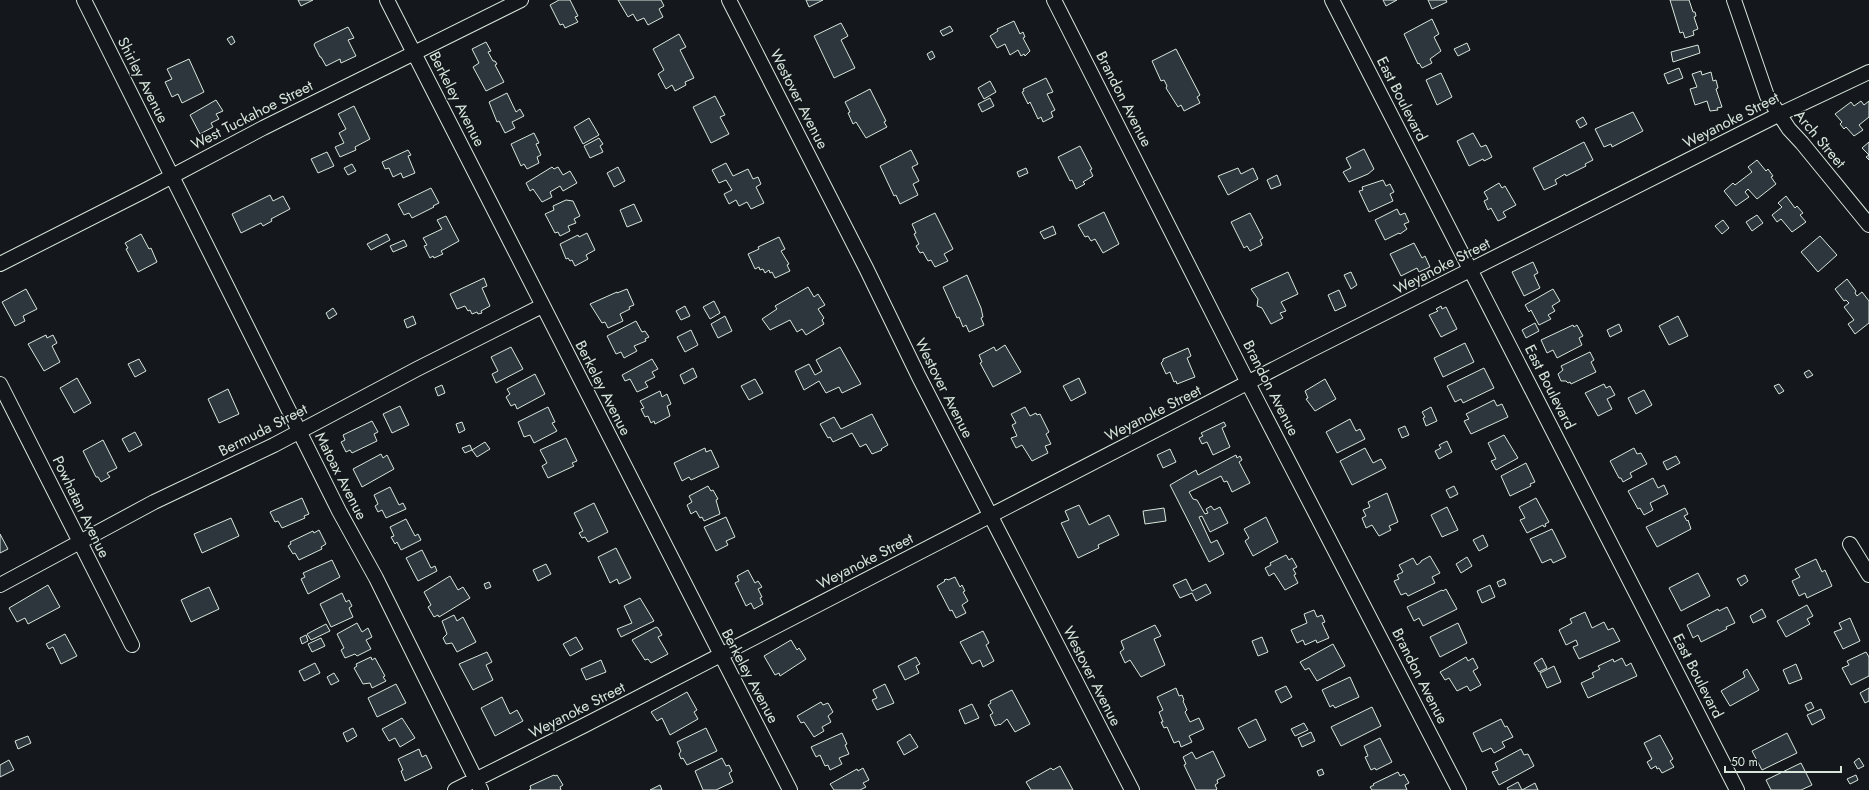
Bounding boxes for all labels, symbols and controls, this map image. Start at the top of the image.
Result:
street label: Shirley Avenue [112,33,174,127]
street label: Westover Avenue [764,45,834,153]
street label: Brandon Avenue [1090,47,1158,151]
street label: Berkeley Avenue [424,48,491,151]
street label: East Boulevard [1371,53,1433,145]
street label: West Tuckahoe Street [187,75,317,155]
street label: Weyanoke Street [1679,86,1783,154]
street label: Arch Street [1789,105,1851,173]
street label: Weyanoke Street [1390,232,1494,300]
street label: Westover Avenue [909,334,979,442]
street label: Brandon Avenue [1237,336,1305,440]
street label: Berkeley Avenue [570,337,637,440]
street label: East Boulevard [1519,341,1581,433]
street label: Weyanoke Street [1101,379,1205,447]
street label: Bermuda Street [215,398,312,462]
street label: Matoax Avenue [309,428,373,524]
street label: Powhatan Avenue [47,452,115,562]
street label: Weyanoke Street [813,527,917,595]
street label: Westover Avenue [1057,622,1127,730]
street label: Brandon Avenue [1386,624,1454,728]
street label: Berkeley Avenue [716,625,784,727]
street label: East Boulevard [1667,630,1729,722]
street label: Weyanoke Street [525,676,629,744]
scale bar [1725,748,1841,774]
text: 50 m [1731,753,1758,771]

